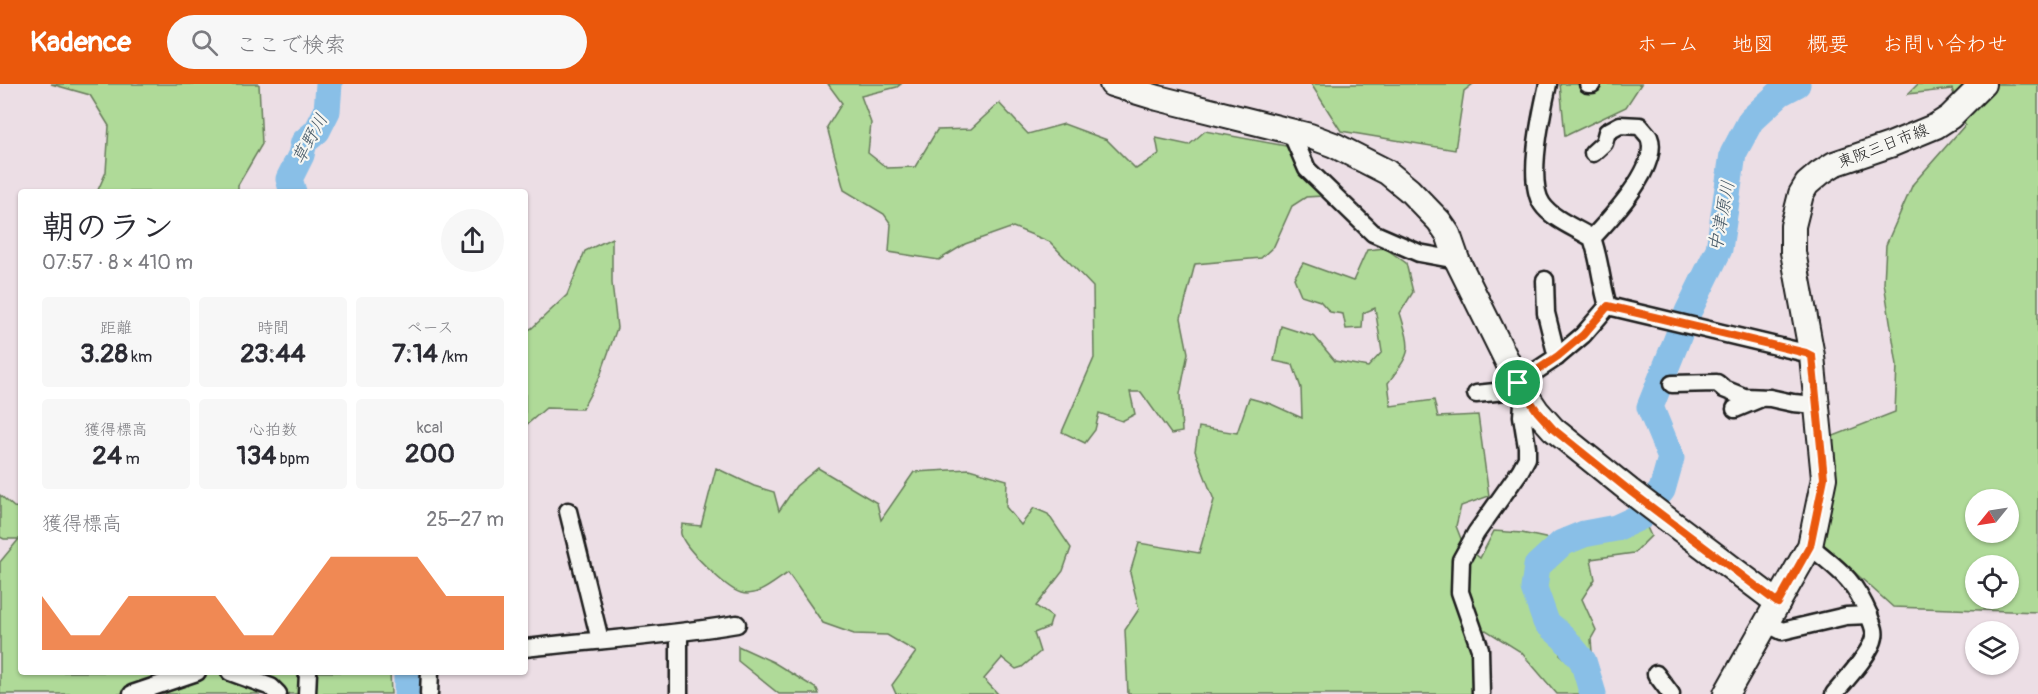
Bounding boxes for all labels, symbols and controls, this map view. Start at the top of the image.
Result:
search box [167,15,587,69]
text: Kadence [30,25,131,60]
icon: search [188,26,221,59]
text: ここで検索 [236,31,346,59]
text: ホーム [1637,31,1699,58]
text: 地図 [1732,31,1774,58]
text: 概要 [1807,31,1849,58]
text: お問い合わせ [1882,31,2008,58]
water label: 草野川 [287,110,333,168]
street label: 東阪三日市線 [1835,119,1931,173]
water label: 中津原川 [1704,178,1740,254]
text: 朝のラン [42,207,174,248]
button: share [441,209,504,272]
text: 07:57 · 8 × 410 m [42,250,193,275]
text: 距離 [100,318,132,338]
text: 時間 [257,318,289,338]
text: ペース [406,318,454,338]
text: 3.28 [80,338,128,370]
text: 23:44 [240,338,306,370]
text: 7:14 [392,338,438,370]
text: km [128,347,152,367]
text: /km [438,347,468,367]
pin [1492,357,1543,408]
icon: arrive [1501,366,1534,399]
text: kcal [417,418,443,438]
text: 獲得標高 [84,420,148,440]
text: 心拍数 [249,420,297,440]
text: 200 [405,438,455,470]
text: 24 [92,440,122,472]
text: 134 [237,440,276,472]
text: m [122,449,140,469]
text: bpm [276,449,309,469]
north arrow [1965,489,2019,543]
map controls [1965,489,2019,675]
text: 25–27 m [426,507,504,532]
text: 獲得標高 [42,511,122,536]
button: locate [1965,555,2019,609]
button: layers [1965,621,2019,675]

